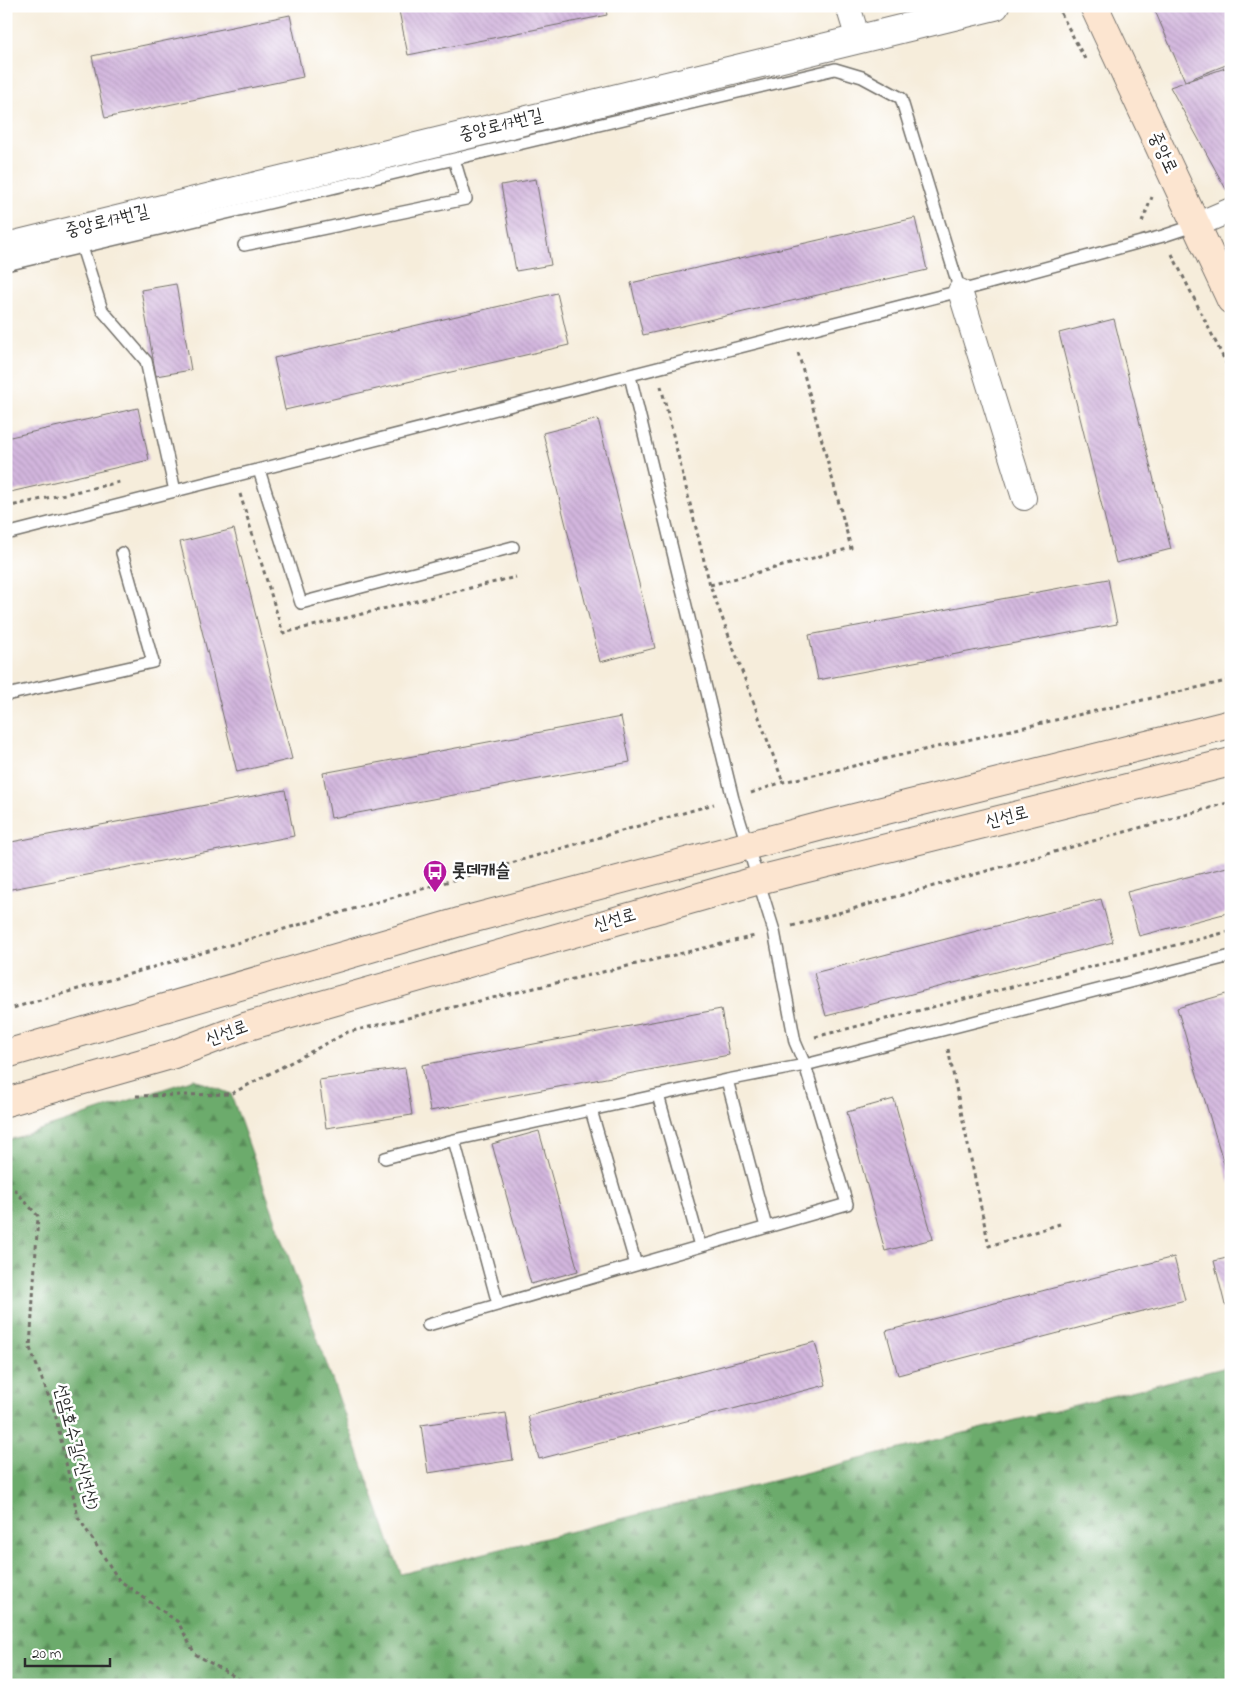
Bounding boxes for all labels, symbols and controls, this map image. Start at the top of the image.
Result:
street label: 중앙로17번길 [456,103,546,149]
street label: 중앙로 [1141,128,1183,178]
street label: 중앙로17번길 [62,199,152,245]
street label: 신선로 [983,800,1031,836]
bus stop icon: 롯데캐슬 [422,859,448,893]
place label: 롯데캐슬 [452,859,510,885]
street label: 신선로 [591,903,639,939]
street label: 신선로 [202,1014,252,1054]
street label: 선암호수길(신선산) [46,1381,104,1513]
scale bar [25,1636,110,1668]
text: 20 m [32,1643,62,1665]

